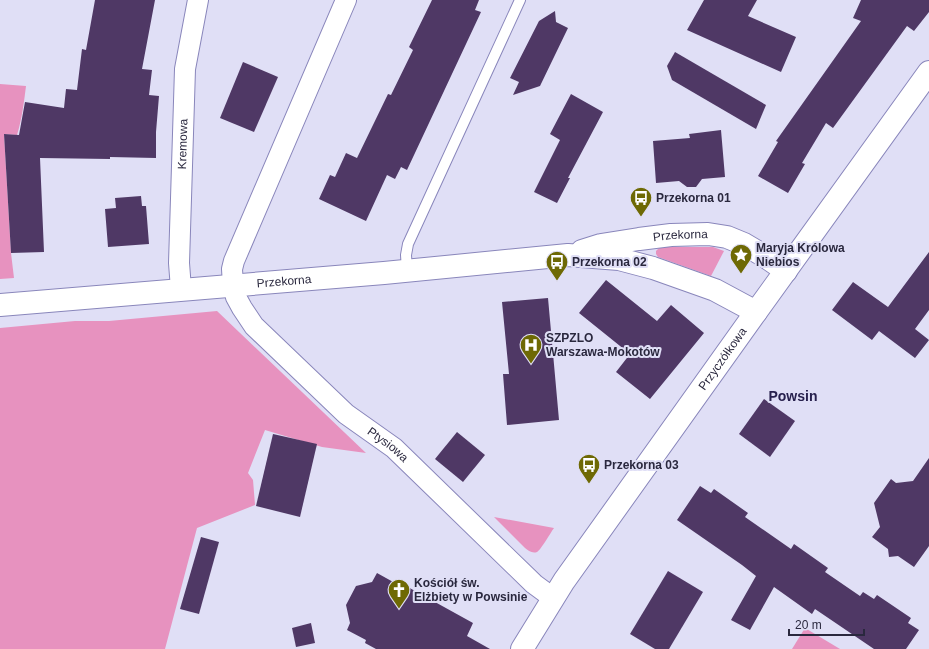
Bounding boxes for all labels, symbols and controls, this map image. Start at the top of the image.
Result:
street label: Kremowa [175,118,190,170]
bus stop icon: Przekorna 01 [628,185,654,218]
place label: Przekorna 01 [656,191,731,205]
street label: Przekorna [652,227,708,244]
place label: Maryja Królowa Niebios [756,241,845,269]
place icon: Maryja Królowa Niebios [728,242,754,275]
bus stop icon: Przekorna 02 [544,249,570,282]
place label: Przekorna 02 [572,255,647,269]
street label: Przekorna [256,272,312,291]
street label: Przyczółkowa [696,325,750,393]
place label: SZPZLO Warszawa-Mokotów [546,331,660,359]
hospital icon: SZPZLO Warszawa-Mokotów [518,332,544,365]
district label: Powsin [768,388,818,404]
street label: Ptysiowa [365,424,411,465]
bus stop icon: Przekorna 03 [576,452,602,485]
place label: Przekorna 03 [604,458,679,472]
place label: Kościół św. Elżbiety w Powsinie [414,576,528,604]
church icon: Kościół św. Elżbiety w Powsinie [386,577,412,610]
scale bar [789,611,864,637]
text: 20 m [795,618,822,632]

